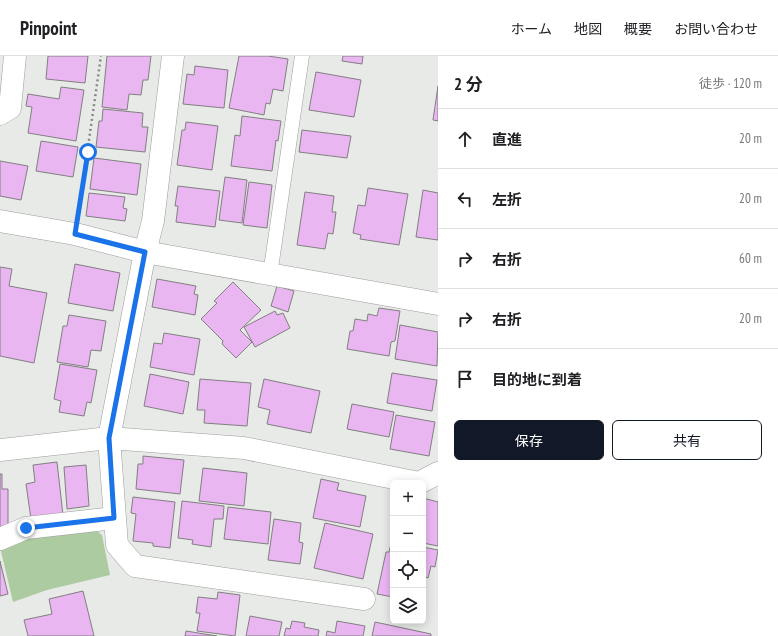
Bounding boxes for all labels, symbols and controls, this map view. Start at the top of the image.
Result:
text: Pinpoint [20,16,77,40]
text: ホーム [510,20,552,38]
text: 地図 [574,20,602,38]
text: 概要 [624,20,652,38]
text: お問い合わせ [674,20,758,38]
text: 2 分 [454,73,483,95]
text: 徒歩 · 120 m [699,75,762,92]
icon: ahead [454,128,476,150]
text: 直進 [492,130,522,149]
text: 20 m [739,130,762,147]
route start [79,143,97,161]
icon: left [454,188,476,210]
text: 左折 [492,190,522,209]
text: 20 m [739,190,762,207]
icon: right [454,248,476,270]
text: 右折 [492,250,522,269]
text: 60 m [739,250,762,267]
icon: right [454,308,476,330]
text: 右折 [492,310,522,329]
text: 20 m [739,310,762,327]
icon: arrive [454,368,476,390]
text: 目的地に到着 [492,370,582,389]
button: 保存 [454,420,604,460]
button: 共有 [612,420,762,460]
map controls [390,480,426,624]
button: + [390,480,426,516]
button: − [390,516,426,552]
route end [17,519,35,537]
button: locate [390,552,426,588]
button: layers [390,588,426,624]

